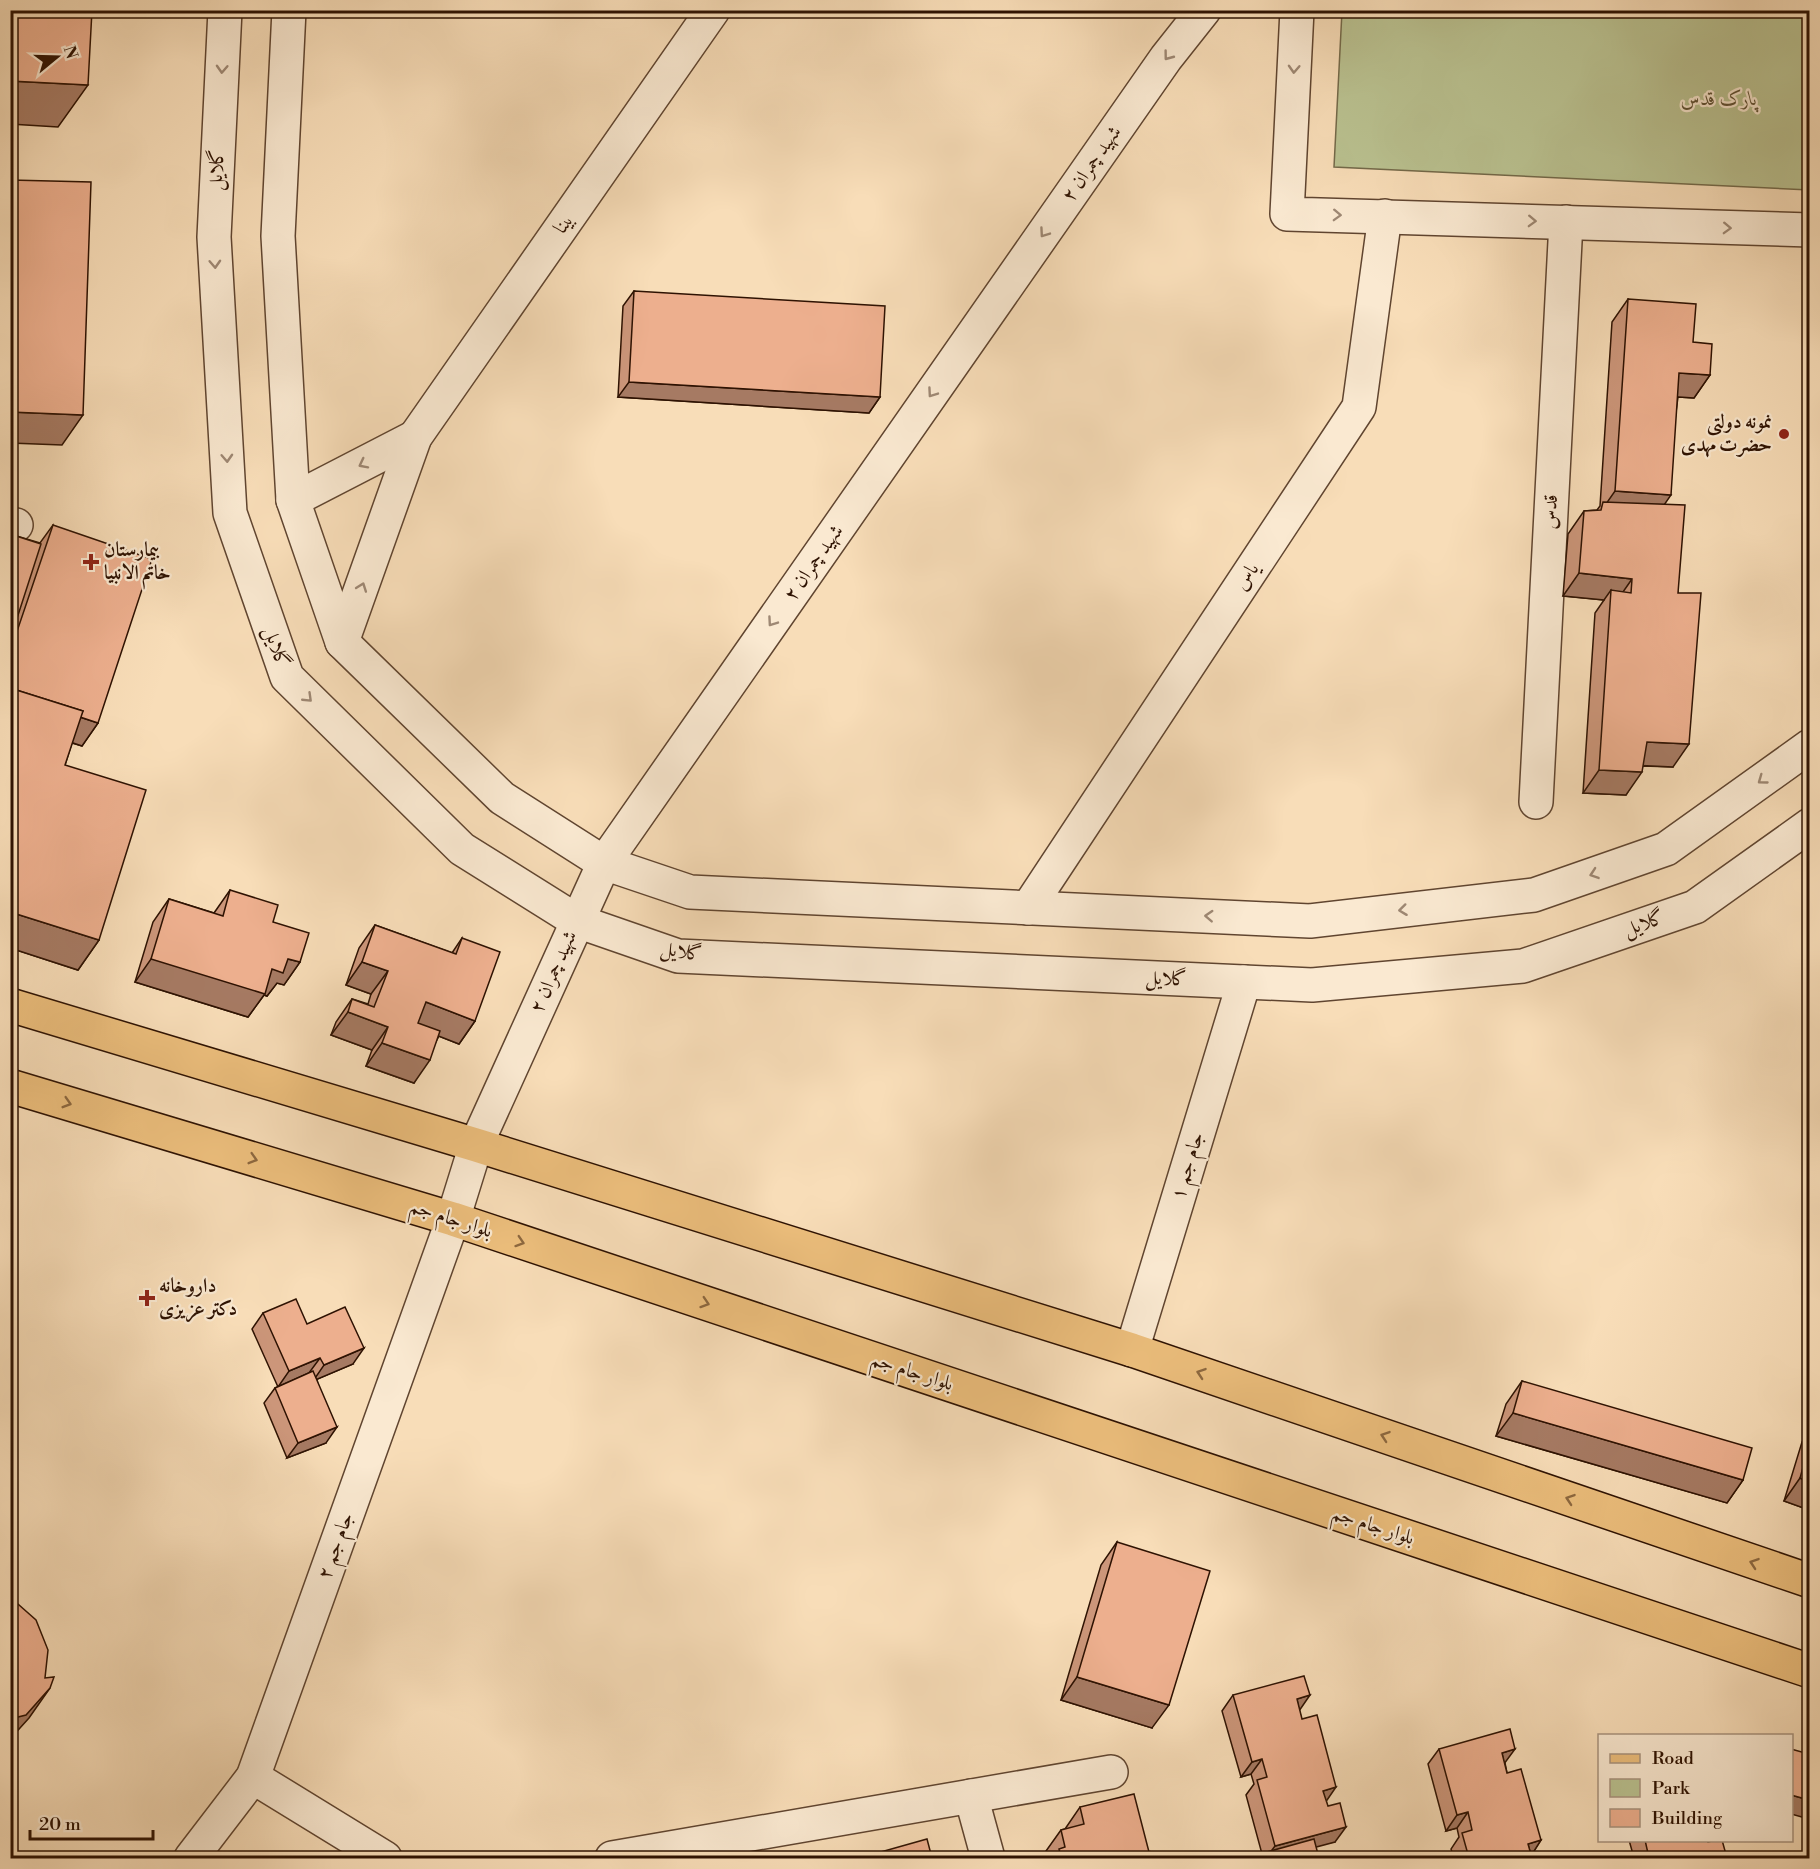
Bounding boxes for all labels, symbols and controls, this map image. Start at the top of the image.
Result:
north arrow [27,27,87,87]
text: N [59,43,82,62]
one-way arrow [1164,50,1175,61]
one-way arrow [215,64,228,73]
one-way arrow [1288,64,1301,73]
park label: پارک قدس [1681,87,1760,113]
street label: شهید چمران ۲ [1057,121,1127,207]
street label: گلایل [202,148,232,192]
street label: بینا [548,209,580,239]
one-way arrow [1333,209,1342,221]
one-way arrow [1528,215,1537,228]
one-way arrow [1722,221,1731,234]
one-way arrow [1040,227,1051,238]
one-way arrow [209,259,222,268]
one-way arrow [928,386,939,397]
place label: نمونه دولتی حضرت مهدی [1681,410,1772,458]
marker: نمونه دولتی حضرت مهدی [1777,427,1791,441]
one-way arrow [220,454,233,463]
one-way arrow [359,456,370,468]
street label: قدس [1538,494,1564,530]
street label: شهید چمران ۲ [779,520,849,606]
place label: بیمارستان خاتم الانبیا [104,538,171,590]
marker: بیمارستان خاتم الانبیا [82,553,100,571]
street label: یاس [1229,557,1266,596]
one-way arrow [355,582,368,593]
one-way arrow [768,615,779,626]
street label: گلایل [256,623,296,671]
one-way arrow [301,691,311,702]
one-way arrow [1758,773,1769,784]
one-way arrow [1589,867,1600,880]
one-way arrow [1399,903,1408,916]
street label: گلایل [1620,904,1668,944]
one-way arrow [1204,910,1213,923]
street label: شهید چمران ۲ [525,927,583,1017]
street label: گلایل [658,935,704,969]
street label: گلایل [1144,964,1188,994]
one-way arrow [61,1096,71,1108]
street label: جام جم ۱ [1166,1129,1215,1204]
one-way arrow [247,1152,258,1164]
street label: بلوار جام جم [405,1194,495,1249]
one-way arrow [514,1234,525,1247]
place label: داروخانه دکتر عزیزی [159,1274,237,1323]
marker: داروخانه دکتر عزیزی [140,1291,154,1305]
one-way arrow [699,1296,710,1308]
street label: بلوار جام جم [866,1347,956,1402]
one-way arrow [1196,1368,1207,1381]
one-way arrow [1380,1431,1391,1444]
one-way arrow [1565,1494,1576,1507]
street label: بلوار جام جم [1327,1501,1417,1556]
street label: جام جم ۲ [312,1509,364,1585]
one-way arrow [1749,1557,1760,1570]
legend [1598,1734,1793,1842]
text: Road [1652,1747,1695,1770]
text: Park [1652,1777,1691,1800]
scale bar [30,1803,153,1841]
text: Building [1651,1807,1723,1830]
text: 20 m [39,1813,81,1836]

